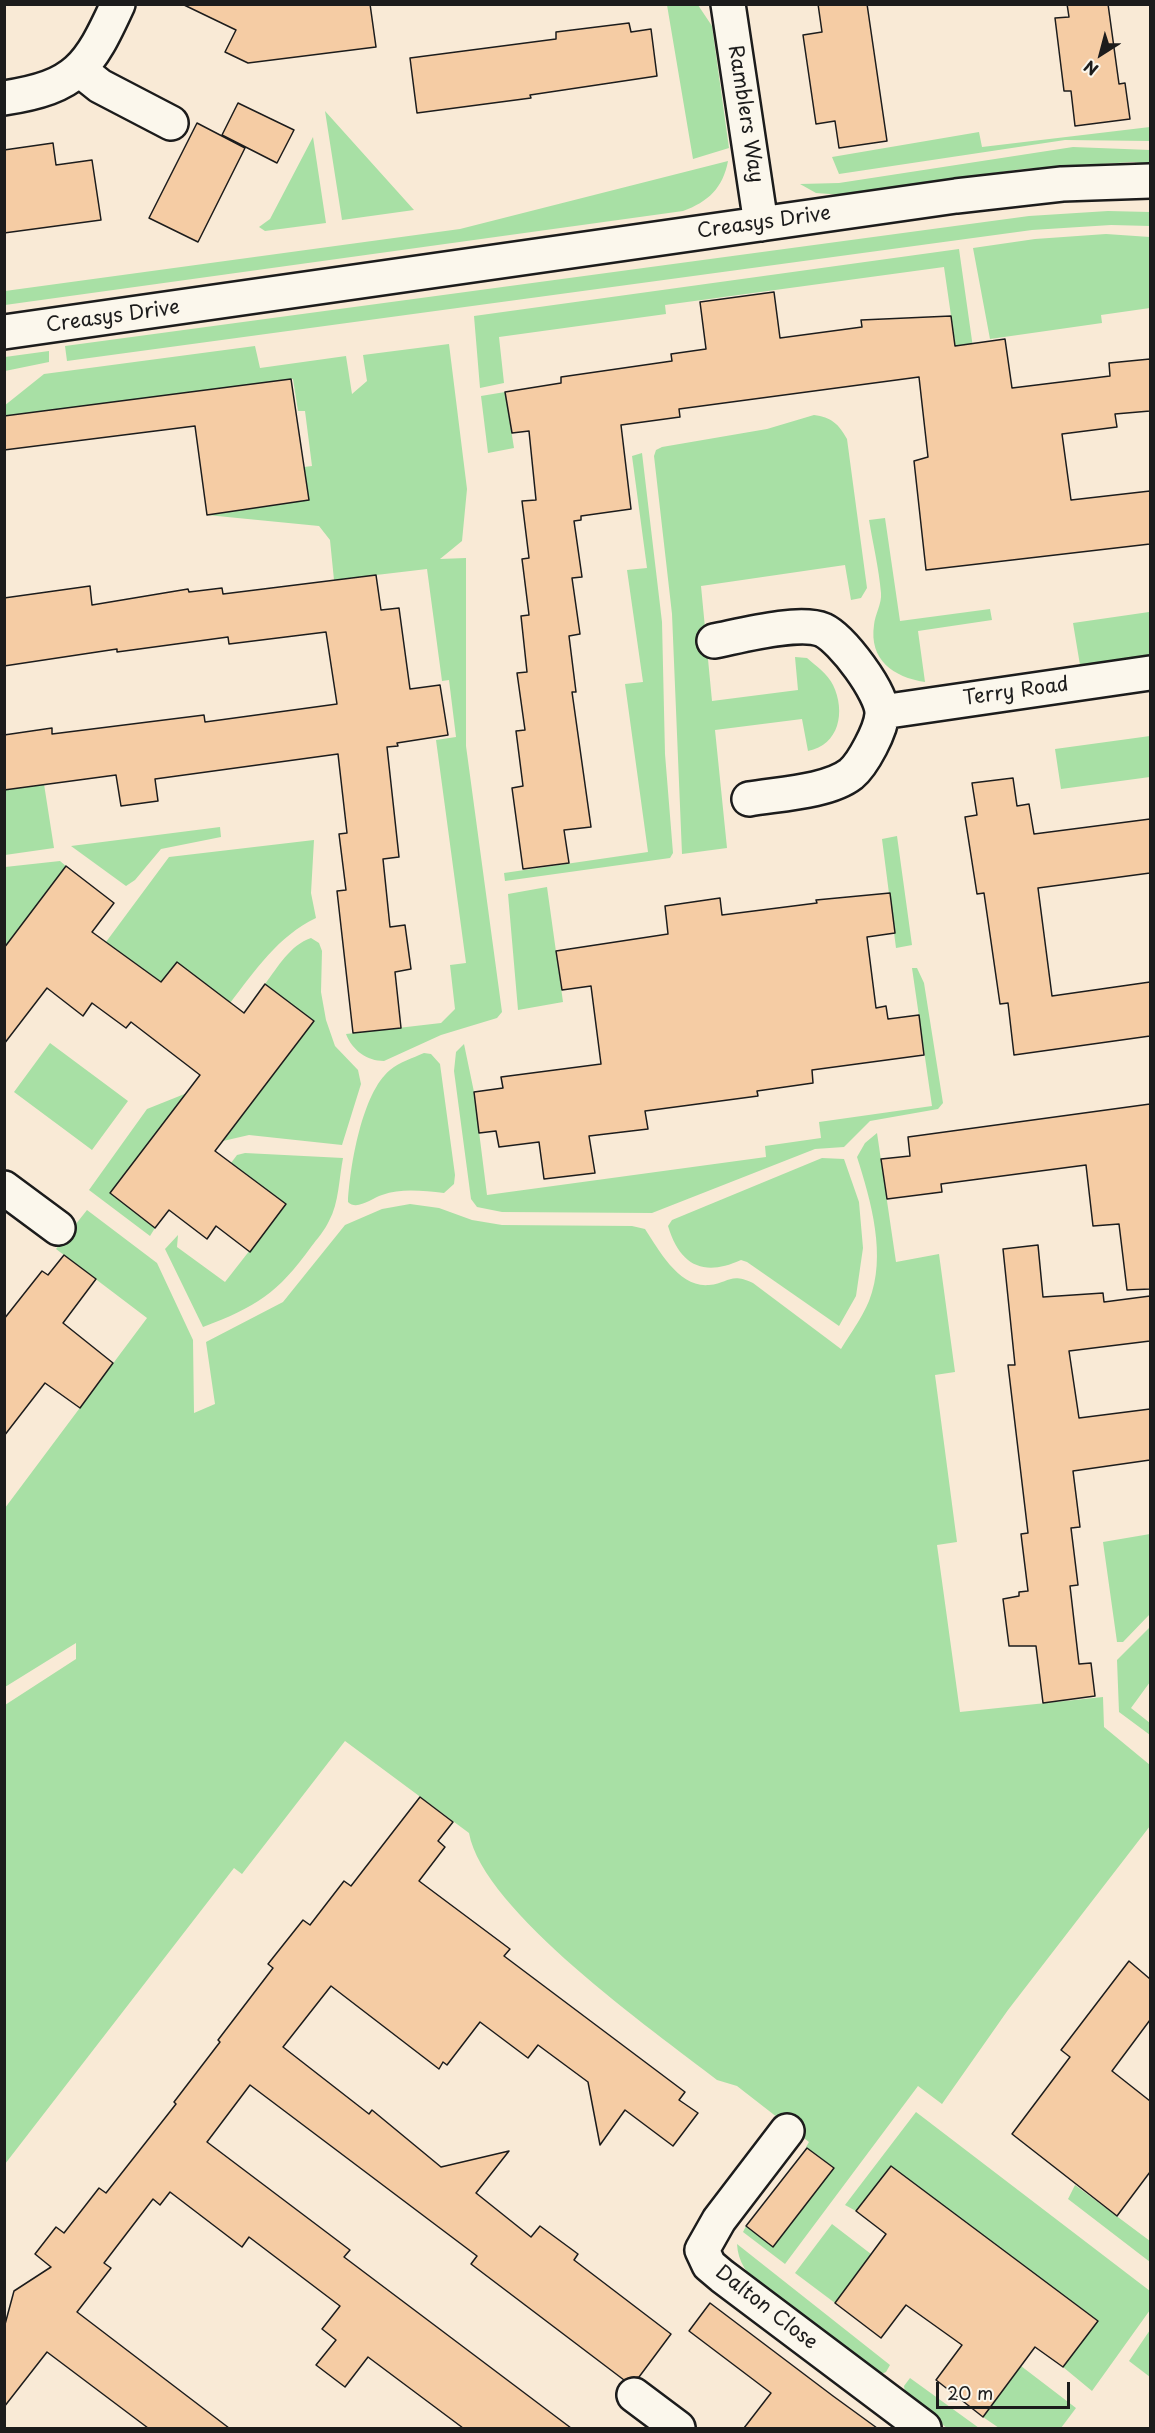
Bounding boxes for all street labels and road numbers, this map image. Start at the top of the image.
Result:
street label: Ramblers Way [722,44,768,184]
street label: Creasys Drive [696,202,832,244]
street label: Creasys Drive [45,296,181,338]
street label: Terry Road [962,673,1070,711]
street label: Dalton Close [710,2261,822,2355]

